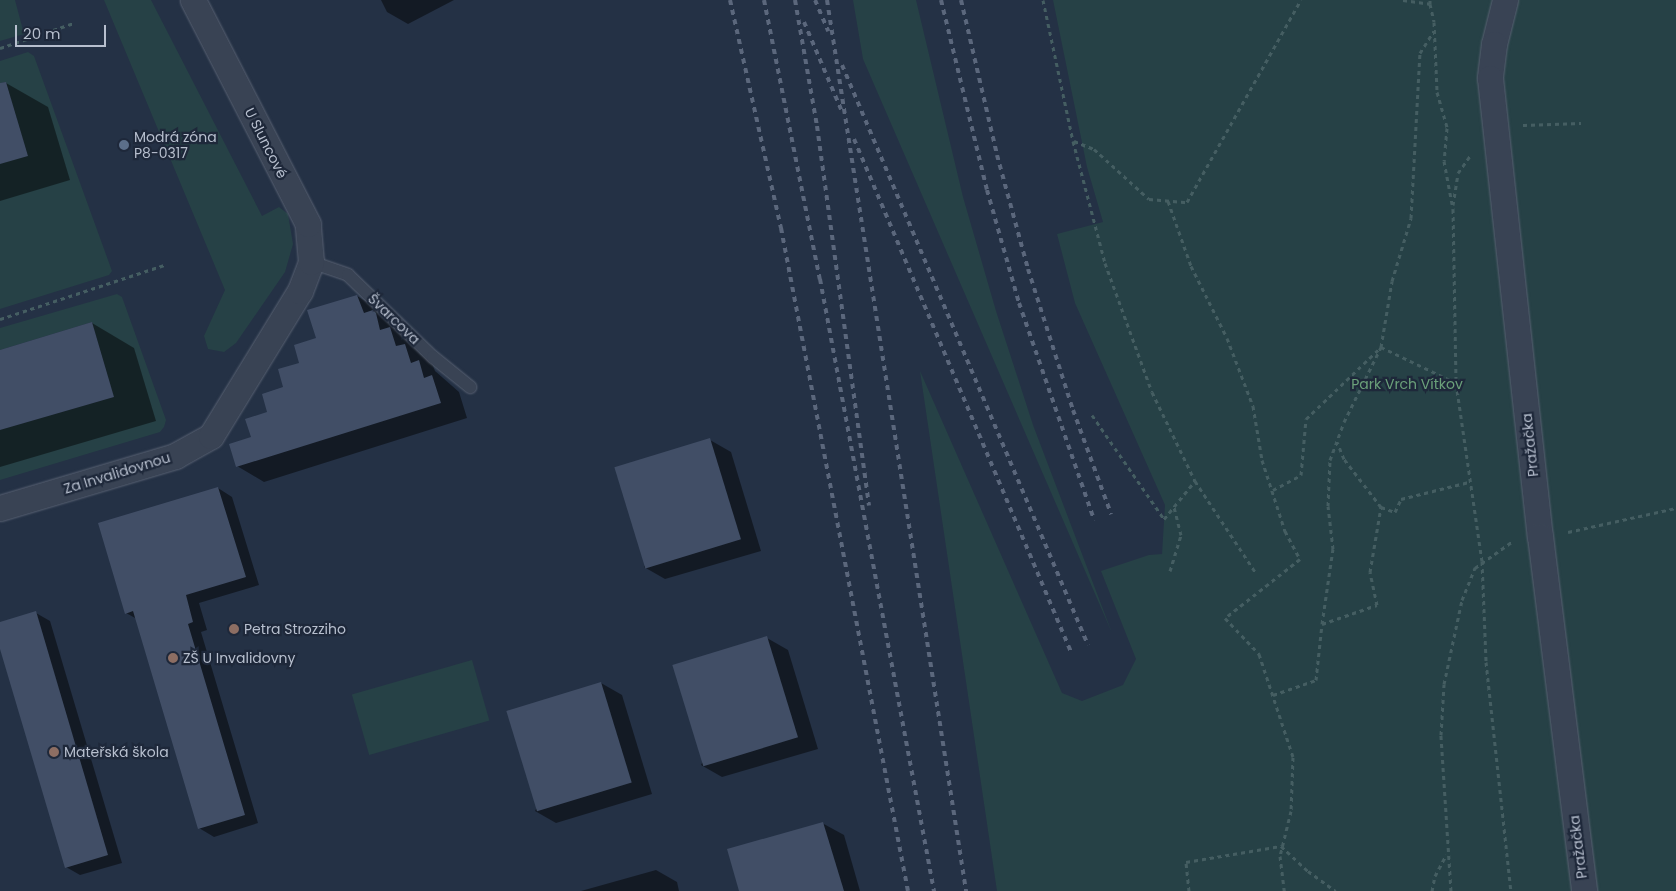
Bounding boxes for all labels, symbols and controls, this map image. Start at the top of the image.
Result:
scale bar [18,15,109,47]
text: 20 m [23,23,61,44]
street label: U Sluncové [241,105,291,181]
place label: Modrá zóna P8-0317 [134,129,217,162]
marker: Modrá zóna P8-0317 [118,139,130,151]
street label: Švarcova [365,290,423,348]
park label: Park Vrch Vítkov [1351,376,1463,392]
street label: Pražačka [1518,412,1542,478]
street label: Za Invalidovnou [62,449,172,497]
place label: Petra Strozziho [244,621,346,637]
marker: Petra Strozziho [228,623,240,635]
place label: ZŠ U Invalidovny [183,650,295,666]
marker: ZŠ U Invalidovny [167,652,179,664]
place label: Mateřská škola [64,744,169,760]
marker: Mateřská škola [48,746,60,758]
street label: Pražačka [1566,814,1590,880]

